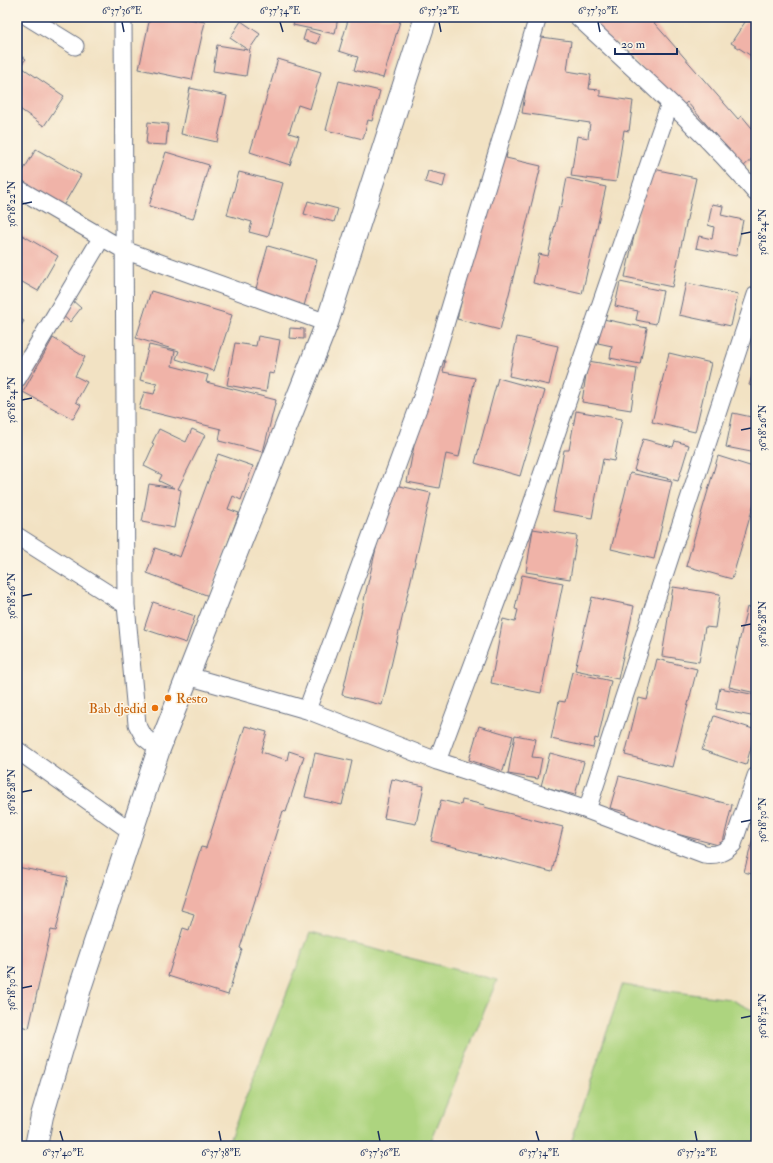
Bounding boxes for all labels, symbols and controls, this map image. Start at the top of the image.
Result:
text: 6°37'36"E [102,5,142,17]
text: 6°37'34"E [260,5,300,17]
text: 6°37'32"E [419,5,459,17]
text: 6°37'30"E [578,5,618,17]
scale bar [615,30,677,56]
text: 20 m [621,37,646,52]
text: 36°18'22"N [6,181,18,227]
text: 36°18'24"N [757,208,769,256]
text: 36°18'24"N [6,376,18,424]
text: 36°18'26"N [757,405,769,451]
text: 36°18'26"N [6,573,18,619]
text: 36°18'28"N [757,601,769,647]
place label: Resto [176,690,208,707]
marker: Resto [163,693,173,703]
place label: Bab djedid [89,700,147,717]
marker: Bab djedid [150,703,160,713]
text: 36°18'28"N [6,769,18,815]
text: 36°18'30"N [757,797,769,843]
text: 36°18'30"N [6,965,18,1011]
text: 36°18'32"N [757,993,769,1039]
text: 6°37'40"E [42,1147,84,1159]
text: 6°37'38"E [201,1147,241,1159]
text: 6°37'36"E [360,1147,400,1159]
text: 6°37'34"E [519,1147,559,1159]
text: 6°37'32"E [677,1147,717,1159]

